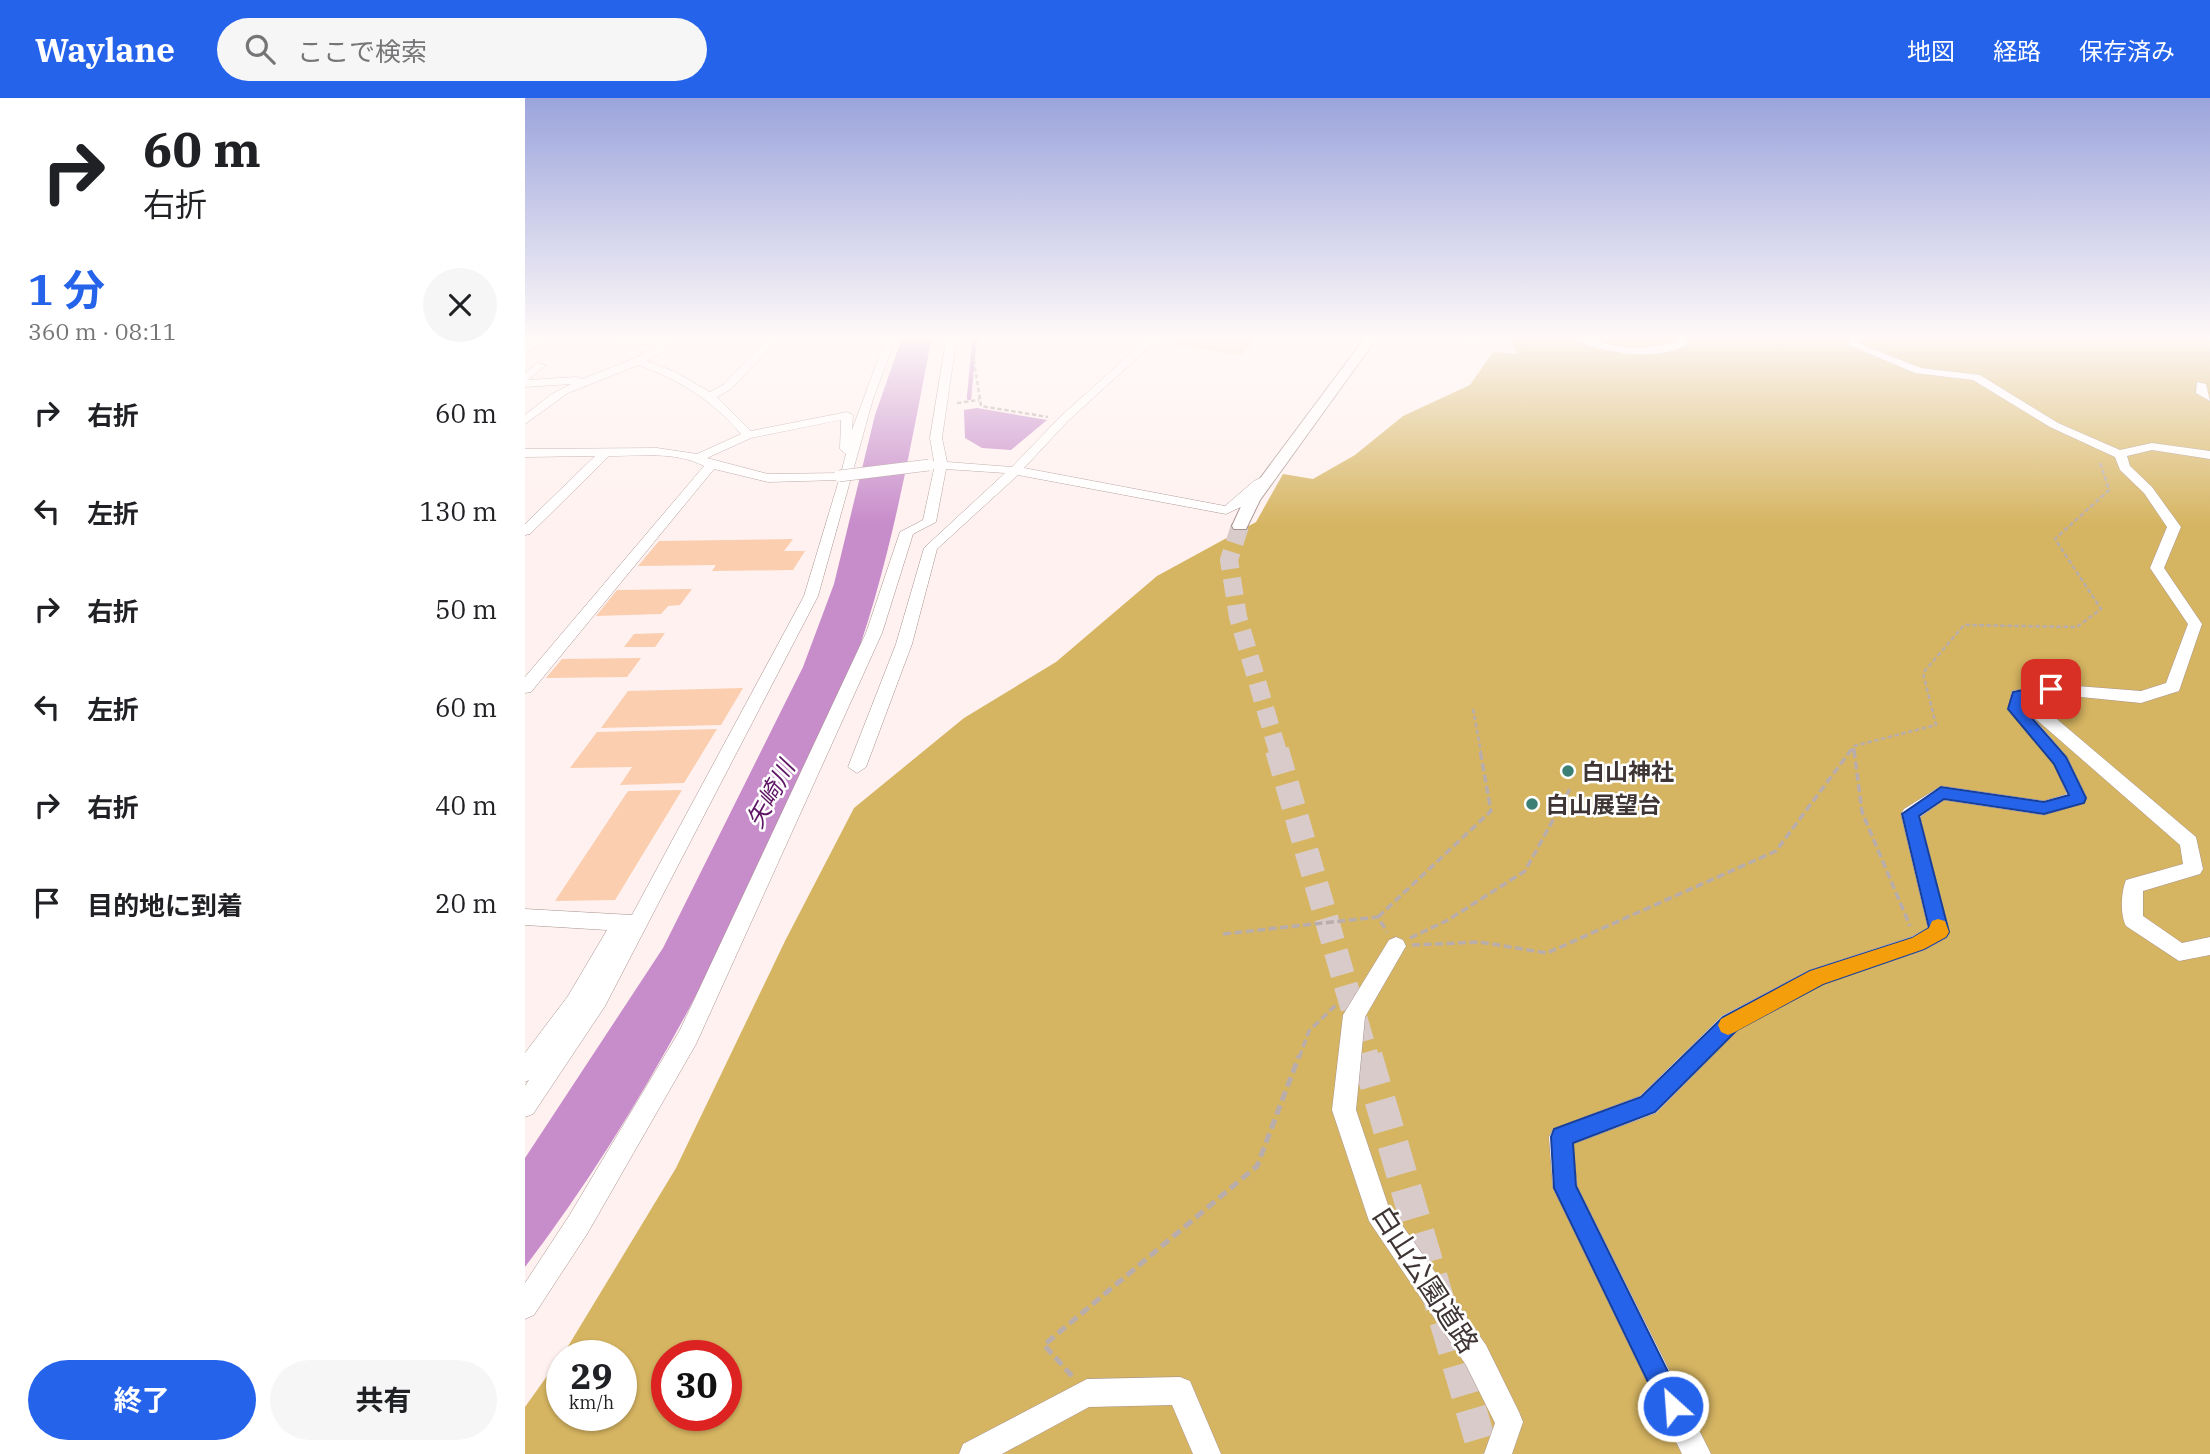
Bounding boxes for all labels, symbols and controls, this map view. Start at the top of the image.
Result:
search box [217,18,707,81]
text: Waylane [35,28,175,71]
icon: search [241,30,279,68]
text: ここで検索 [297,34,427,68]
text: 地図 [1907,35,1955,67]
text: 経路 [1993,35,2041,67]
text: 保存済み [2079,35,2175,67]
text: 60 m [143,117,261,180]
icon: right [28,126,119,217]
text: 右折 [143,183,207,225]
text: 1 分 [28,262,105,317]
button: close [423,268,497,342]
text: 360 m · 08:11 [28,316,177,346]
icon: right [28,394,66,432]
text: 60 m [435,396,497,430]
text: 右折 [87,398,139,432]
icon: left [28,492,66,530]
text: 130 m [419,494,497,528]
text: 左折 [87,496,139,530]
icon: right [28,590,66,628]
text: 50 m [435,592,497,626]
text: 右折 [87,594,139,628]
pin [2021,659,2081,719]
icon: arrive [2032,670,2070,708]
icon: left [28,688,66,726]
text: 60 m [435,690,497,724]
text: 左折 [87,692,139,726]
water label: 矢崎川 [739,752,803,833]
place label: 白山神社 [1582,756,1674,786]
marker: 白山神社 [1560,763,1576,779]
icon: right [28,786,66,824]
text: 40 m [435,788,497,822]
place label: 白山展望台 [1546,789,1661,819]
text: 右折 [87,790,139,824]
marker: 白山展望台 [1524,796,1540,812]
icon: arrive [28,884,66,922]
text: 20 m [435,886,497,920]
text: 目的地に到着 [87,888,243,922]
street label: 白山公園道路 [1365,1198,1487,1360]
speed limit sign: 30 [651,1340,742,1431]
text: 29 [570,1353,613,1399]
button: 終了 [28,1360,256,1440]
button: 共有 [270,1360,497,1440]
position arrow [1636,1369,1710,1443]
text: km/h [569,1391,614,1414]

